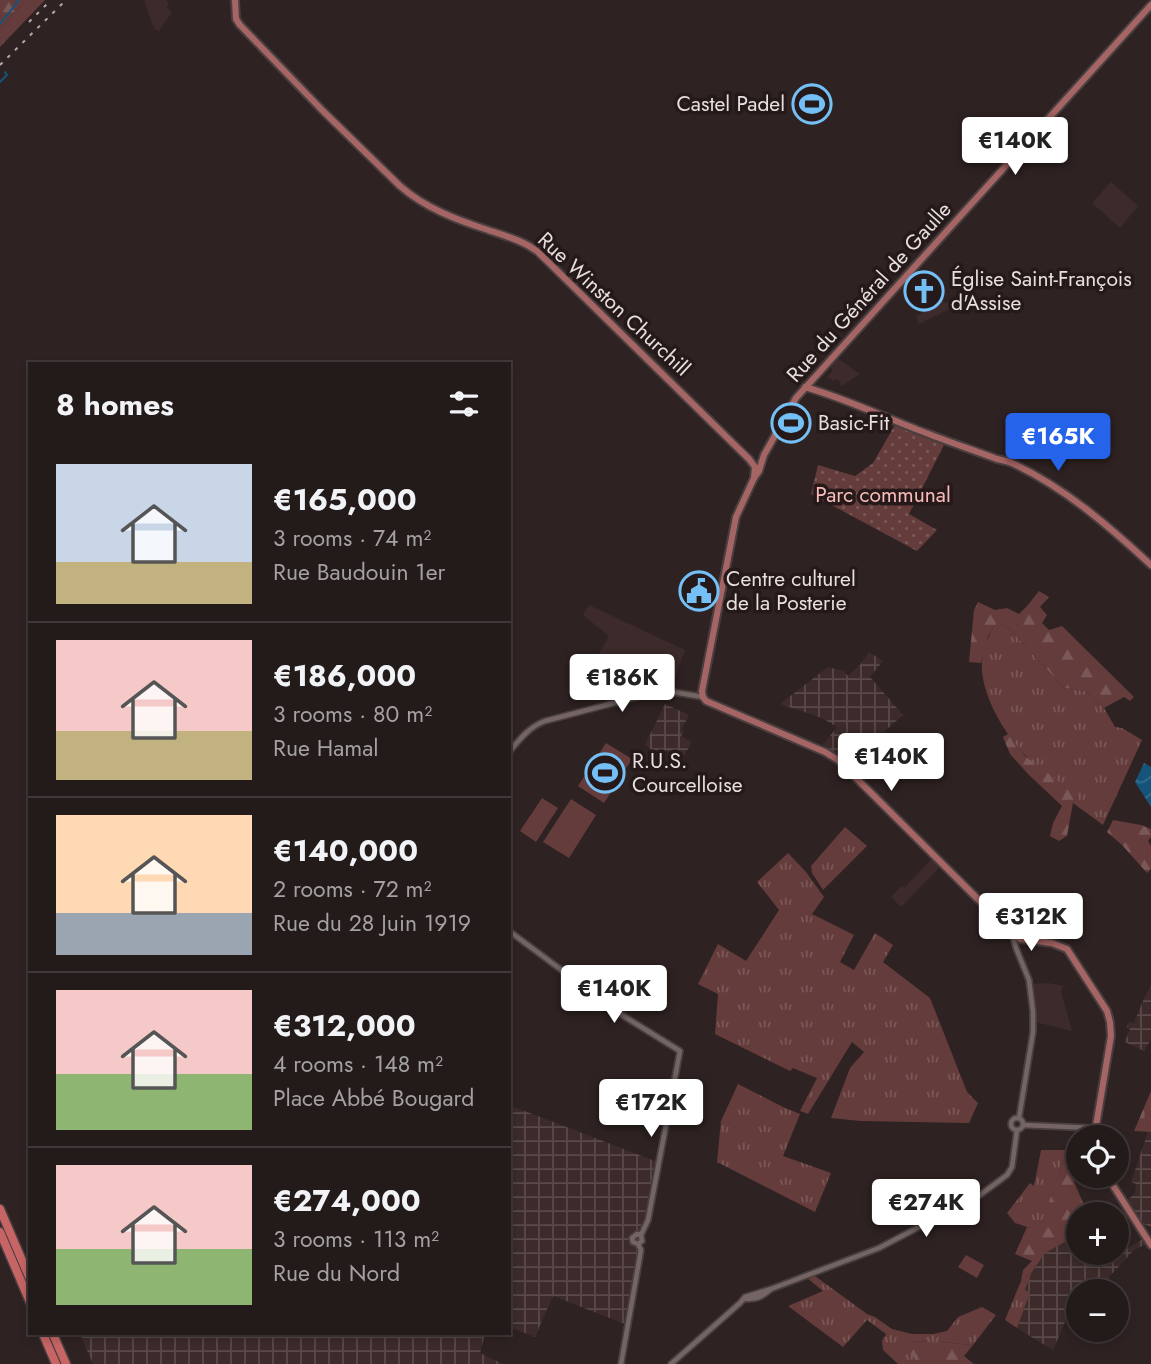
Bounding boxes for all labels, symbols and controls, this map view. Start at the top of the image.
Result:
sports icon: Castel Padel [791,83,833,125]
place label: Castel Padel [676,89,785,119]
pin: €140K [966,118,1064,177]
text: €140K [978,123,1052,157]
street label: Rue du Général de Gaulle [780,195,958,389]
street label: Rue Winston Churchill [531,225,697,383]
place label: Église Saint-François d'Assise [951,264,1132,318]
church icon: Église Saint-François d'Assise [903,270,945,312]
text: 8 homes [56,383,174,426]
icon: filters [445,385,483,423]
sports icon: Basic-Fit [770,402,812,444]
place label: Basic-Fit [818,408,889,438]
pin: €165K [1009,414,1107,473]
text: €165K [1021,419,1095,453]
text: €165,000 [273,478,417,521]
park label: Parc communal [815,480,951,510]
icon: home [112,492,196,576]
text: 3 rooms · 74 m² [273,521,431,555]
text: Rue Baudouin 1er [273,555,445,589]
place label: Centre culturel de la Posterie [726,564,856,618]
public building icon: Centre culturel de la Posterie [678,570,720,612]
text: €186,000 [273,654,416,697]
pin: €186K [573,654,671,714]
text: €186K [586,660,658,694]
icon: home [112,668,196,752]
text: 3 rooms · 80 m² [273,697,432,731]
text: Rue Hamal [273,731,379,765]
pin: €140K [842,734,940,793]
text: €140K [854,739,928,773]
place label: R.U.S. Courcelloise [632,746,743,800]
sports icon: R.U.S. Courcelloise [584,752,626,794]
text: €140,000 [273,829,418,872]
icon: home [112,843,196,927]
text: 2 rooms · 72 m² [273,872,432,906]
pin: €312K [982,894,1080,953]
text: €312K [995,899,1067,933]
text: Rue du 28 Juin 1919 [273,906,471,940]
pin: €140K [565,965,663,1025]
text: €140K [577,971,651,1005]
text: €312,000 [273,1004,416,1047]
icon: home [112,1018,196,1102]
text: 4 rooms · 148 m² [273,1047,443,1081]
pin: €172K [602,1080,700,1139]
text: Place Abbé Bougard [273,1081,474,1115]
text: €172K [615,1085,687,1119]
map controls [1066,1125,1129,1342]
button: locate [1066,1125,1129,1188]
text: €274,000 [273,1179,421,1222]
pin: €274K [877,1180,975,1239]
text: €274K [888,1185,964,1219]
icon: home [112,1193,196,1277]
button: + [1066,1202,1129,1265]
text: 3 rooms · 113 m² [273,1222,439,1256]
text: Rue du Nord [273,1256,400,1290]
button: − [1066,1279,1129,1342]

